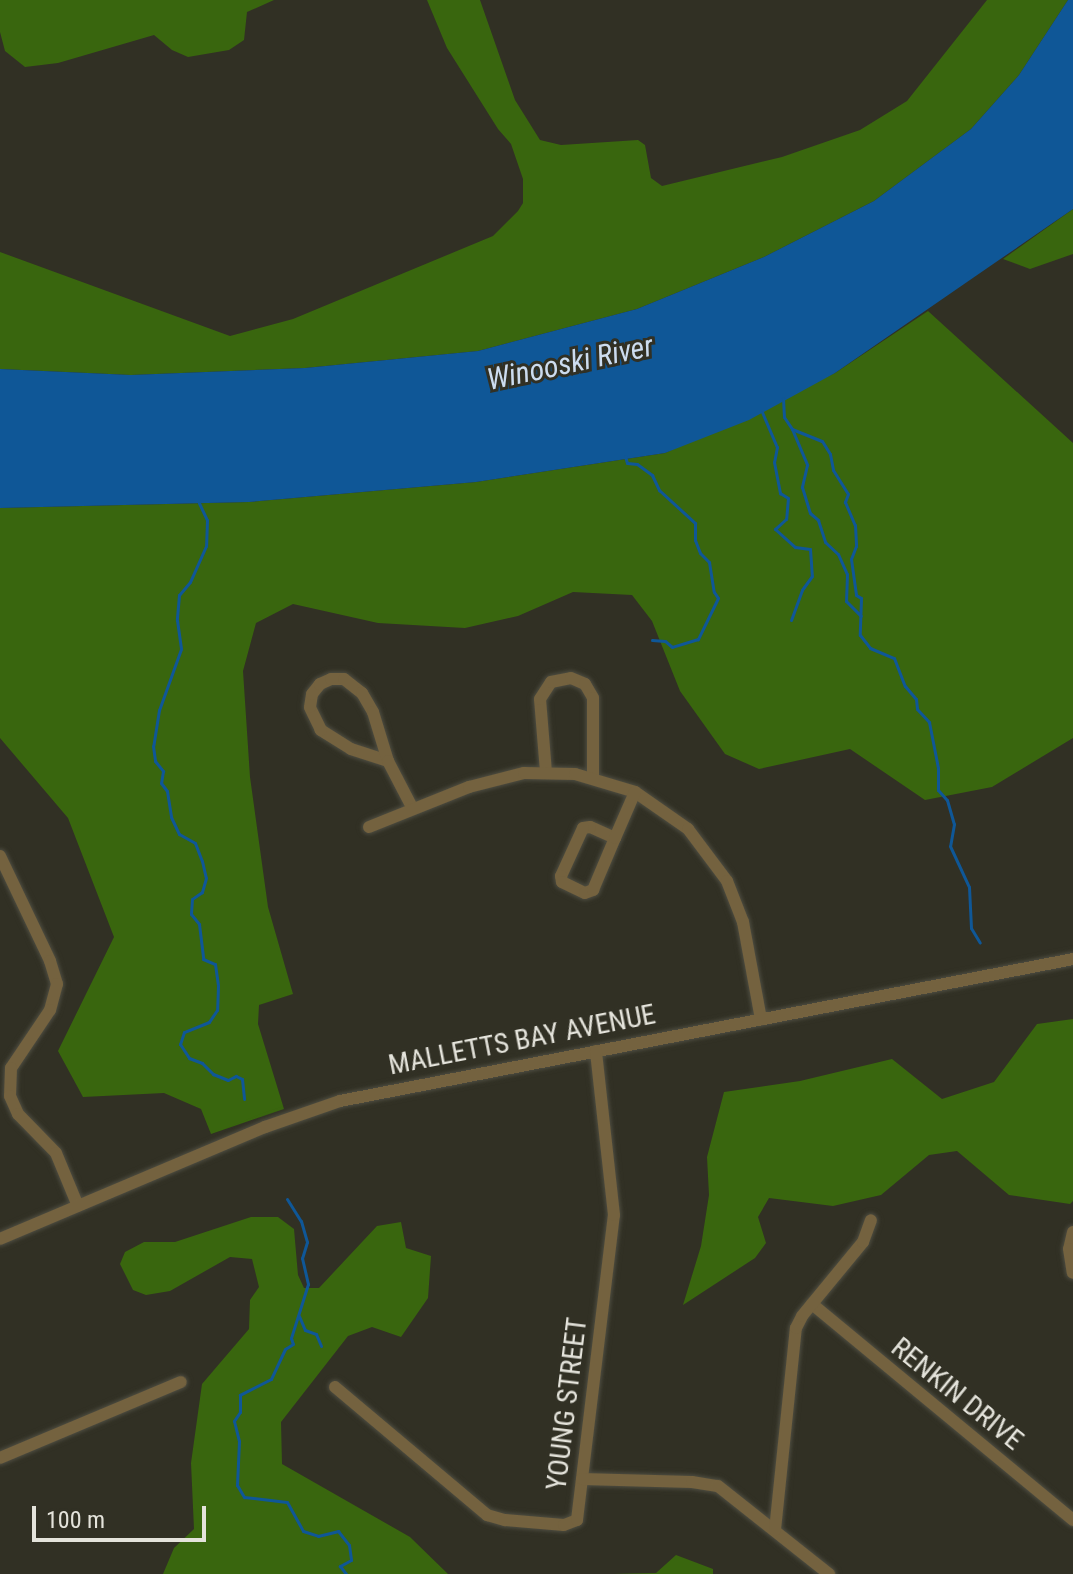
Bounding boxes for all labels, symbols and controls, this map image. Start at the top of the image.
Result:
water label: Winooski River [484,328,656,398]
street label: MALLETTS BAY AVENUE [386,998,658,1082]
street label: YOUNG STREET [540,1316,594,1492]
street label: RENKIN DRIVE [884,1331,1030,1457]
scale bar [36,1490,210,1540]
text: 100 m [46,1506,105,1534]

